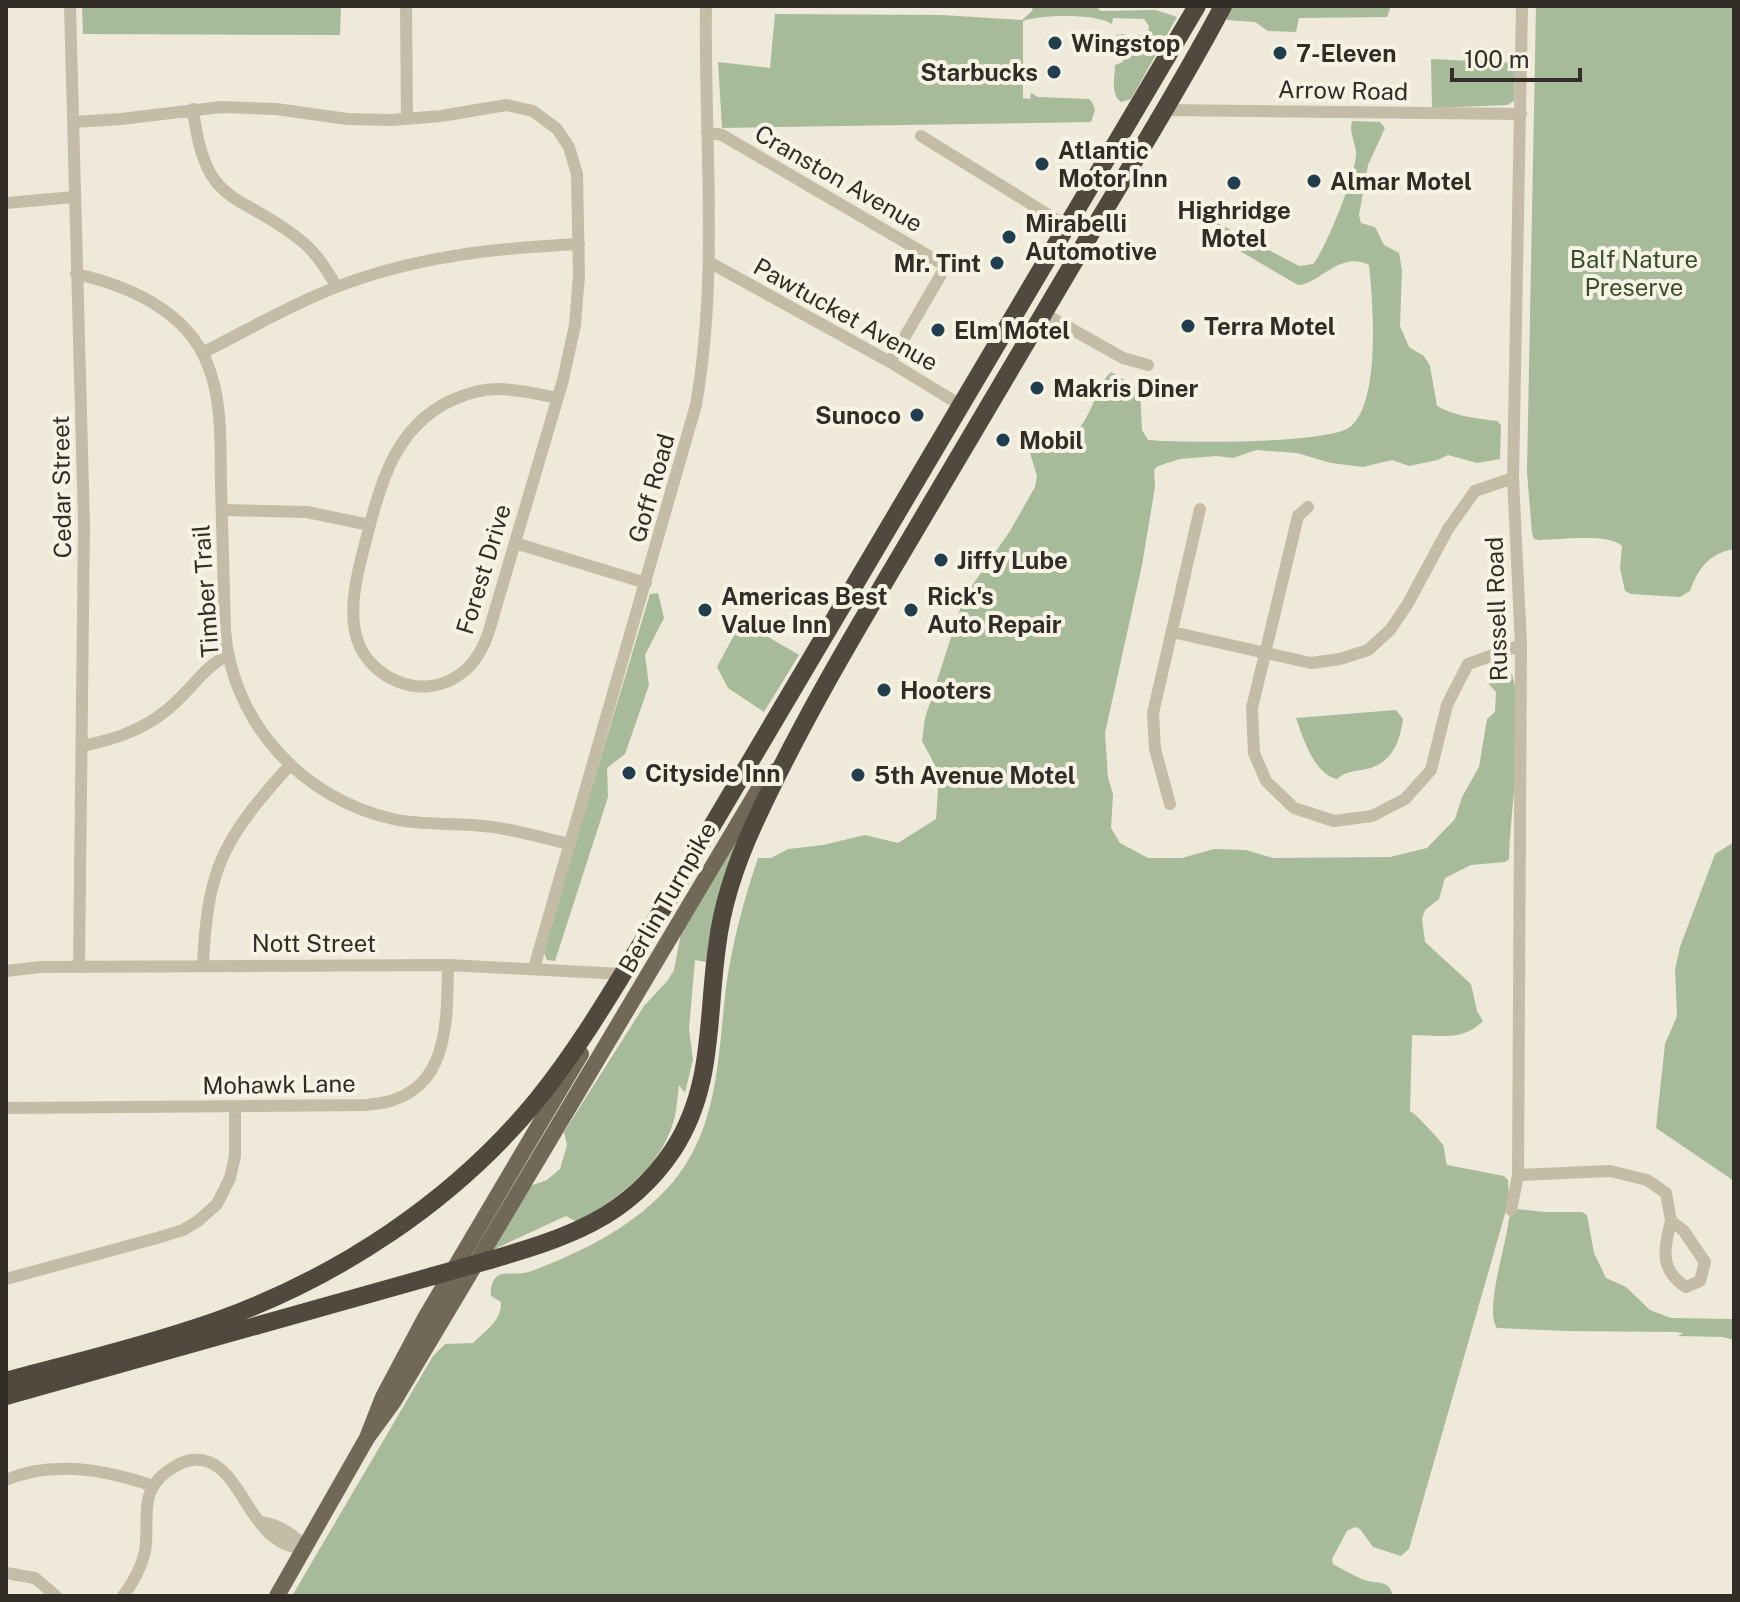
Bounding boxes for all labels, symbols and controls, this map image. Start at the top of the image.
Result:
place label: Wingstop [1071,29,1180,57]
scale bar [1452,32,1580,82]
marker: Wingstop [1046,34,1064,52]
place label: 7-Eleven [1296,39,1396,67]
marker: 7-Eleven [1271,44,1289,62]
text: 100 m [1464,45,1530,73]
place label: Starbucks [920,58,1038,86]
marker: Starbucks [1045,63,1063,81]
street label: Arrow Road [1278,75,1408,105]
street label: Cranston Avenue [750,119,928,237]
place label: Atlantic Motor Inn [1058,136,1168,192]
marker: Atlantic Motor Inn [1033,155,1051,173]
place label: Almar Motel [1330,167,1472,195]
marker: Almar Motel [1305,172,1323,190]
marker: Highridge Motel [1225,174,1243,192]
place label: Highridge Motel [1177,196,1291,252]
place label: Mirabelli Automotive [1025,209,1157,265]
marker: Mirabelli Automotive [1000,228,1018,246]
park label: Balf Nature Preserve [1570,245,1698,301]
place label: Mr. Tint [893,249,981,277]
street label: Pawtucket Avenue [749,252,943,376]
marker: Mr. Tint [988,254,1006,272]
place label: Terra Motel [1204,312,1336,340]
place label: Elm Motel [954,316,1070,344]
marker: Terra Motel [1179,317,1197,335]
marker: Elm Motel [929,321,947,339]
place label: Makris Diner [1053,374,1199,402]
marker: Makris Diner [1028,379,1046,397]
place label: Sunoco [815,401,901,429]
marker: Sunoco [908,406,926,424]
street label: Cedar Street [46,415,76,559]
place label: Mobil [1019,426,1084,454]
street label: Goff Road [622,430,680,546]
marker: Mobil [994,431,1012,449]
street label: Forest Drive [450,501,516,637]
street label: Timber Trail [186,524,224,658]
street label: Russell Road [1479,536,1513,682]
place label: Jiffy Lube [957,546,1068,574]
marker: Jiffy Lube [932,551,950,569]
place label: Americas Best Value Inn [721,582,887,638]
place label: Rick's Auto Repair [927,582,1062,638]
marker: Americas Best Value Inn [696,601,714,619]
marker: Rick's Auto Repair [902,601,920,619]
place label: Hooters [900,676,991,704]
marker: Hooters [875,681,893,699]
place label: Cityside Inn [645,759,780,787]
place label: 5th Avenue Motel [874,761,1076,789]
marker: Cityside Inn [620,764,638,782]
marker: 5th Avenue Motel [849,766,867,784]
street label: Berlin Turnpike [613,817,721,977]
street label: Nott Street [252,929,376,957]
street label: Mohawk Lane [202,1069,356,1099]

